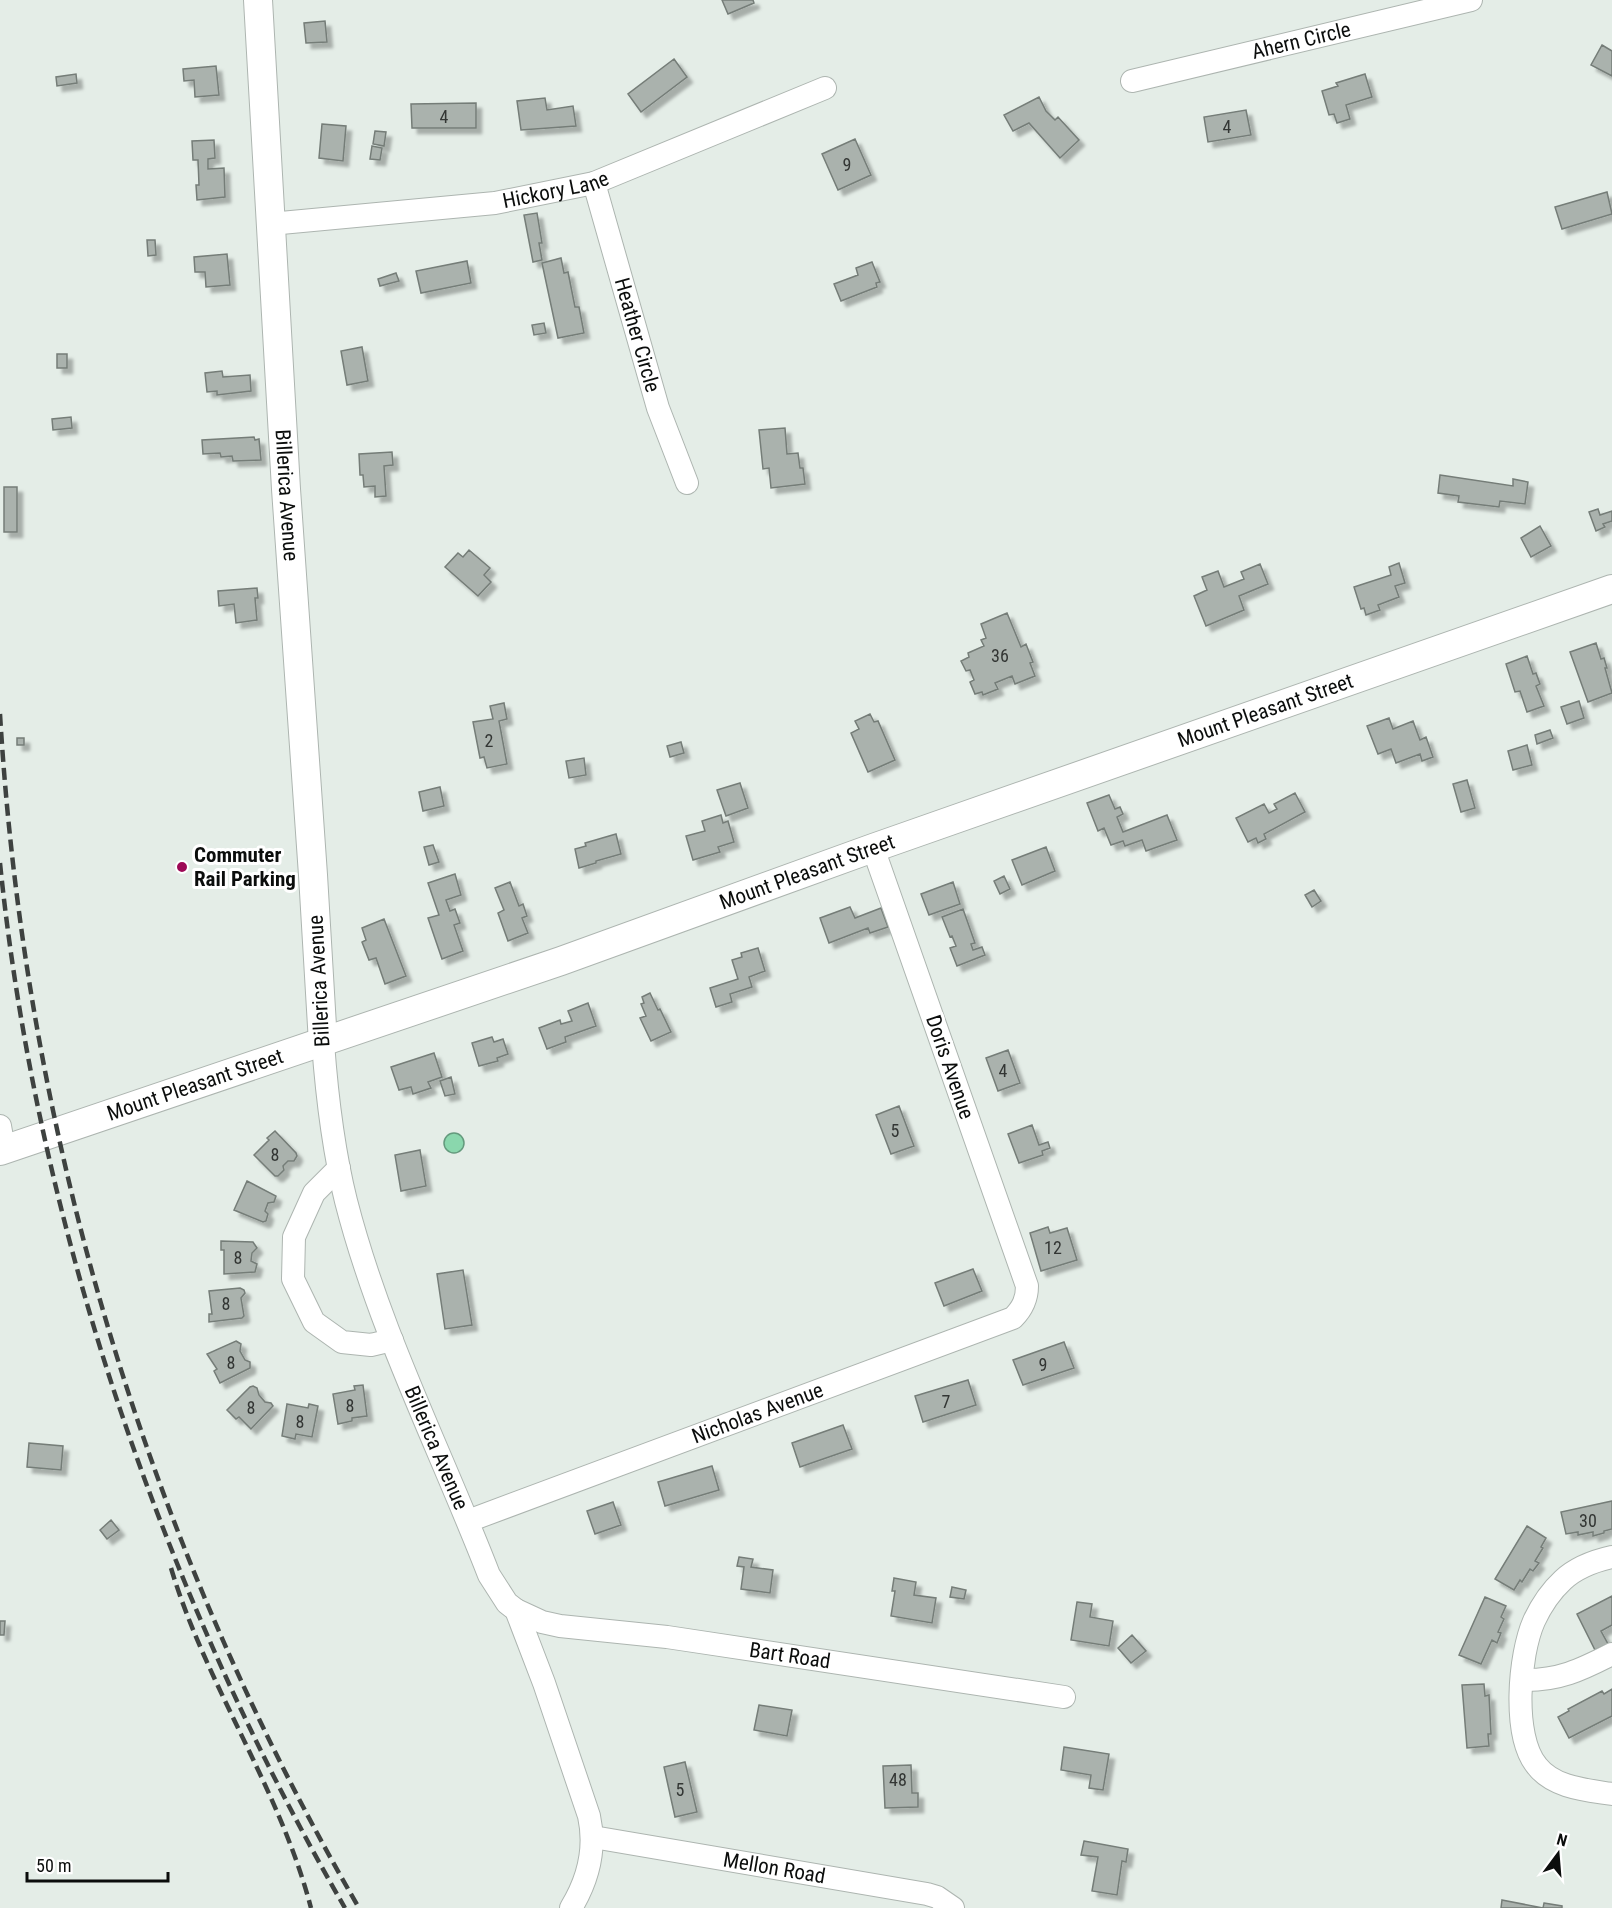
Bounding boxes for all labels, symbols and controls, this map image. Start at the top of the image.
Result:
street label: Ahern Circle [1249,17,1353,64]
house number: 4 [440,106,449,127]
house number: 4 [1223,116,1232,137]
house number: 9 [843,154,851,175]
street label: Hickory Lane [501,166,613,213]
street label: Heather Circle [610,275,665,395]
street label: Billerica Avenue [271,429,303,562]
house number: 36 [991,645,1009,666]
street label: Mount Pleasant Street [1175,669,1356,752]
house number: 2 [485,730,494,751]
street label: Mount Pleasant Street [716,829,898,915]
place label: Commuter Rail Parking [194,843,296,891]
marker: Commuter Rail Parking [175,860,189,874]
street label: Billerica Avenue [304,914,334,1048]
street label: Doris Avenue [921,1012,979,1122]
street label: Mount Pleasant Street [104,1044,286,1126]
house number: 4 [999,1060,1008,1081]
house number: 5 [891,1120,900,1141]
house number: 8 [271,1144,279,1165]
house number: 12 [1044,1237,1062,1258]
house number: 8 [234,1247,242,1268]
house number: 8 [222,1293,230,1314]
house number: 8 [227,1352,235,1373]
house number: 9 [1039,1354,1047,1375]
street label: Nicholas Avenue [689,1378,827,1448]
street label: Billerica Avenue [400,1382,473,1513]
house number: 7 [942,1391,951,1412]
house number: 8 [346,1395,354,1416]
house number: 8 [247,1397,255,1418]
house number: 8 [296,1411,304,1432]
house number: 30 [1579,1510,1597,1531]
street label: Bart Road [748,1638,832,1674]
house number: 48 [889,1769,907,1790]
house number: 5 [676,1779,685,1800]
north arrow [1528,1824,1588,1884]
text: N [1555,1830,1569,1851]
scale bar [27,1845,168,1883]
street label: Mellon Road [722,1847,827,1888]
text: 50 m [36,1855,71,1876]

